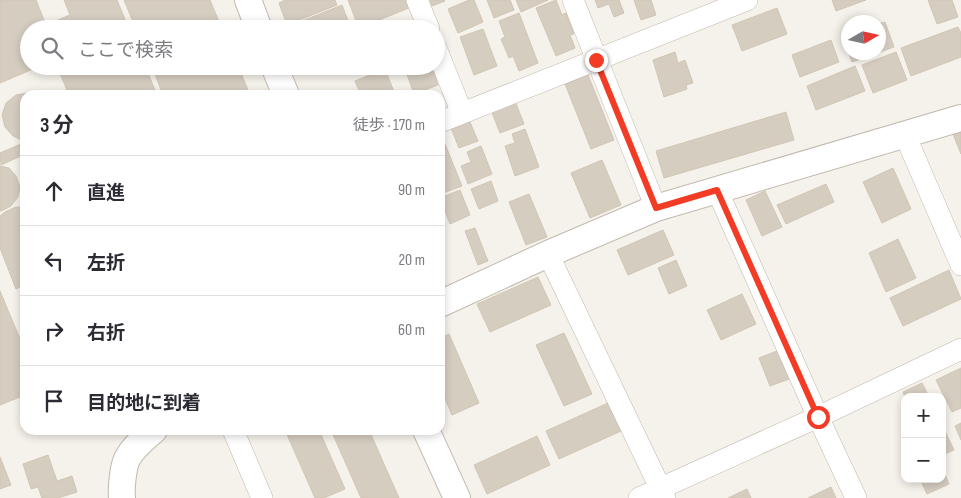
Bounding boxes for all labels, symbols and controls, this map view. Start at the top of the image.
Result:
north arrow [841,15,886,60]
search box [20,20,445,75]
icon: search [38,34,66,62]
text: ここで検索 [78,39,173,62]
route end [585,49,608,72]
text: 3 分 [40,113,74,138]
text: 徒歩 · 170 m [353,116,425,135]
icon: ahead [40,177,68,205]
text: 90 m [398,181,425,200]
text: 直進 [87,182,125,205]
icon: left [40,247,68,275]
text: 20 m [398,251,425,270]
text: 左折 [87,252,125,275]
icon: right [40,317,68,345]
text: 60 m [398,321,425,340]
text: 右折 [87,322,125,345]
icon: arrive [40,387,68,415]
text: 目的地に到着 [87,392,201,415]
map controls [901,393,946,483]
button: + [901,393,946,438]
route start [807,406,830,429]
button: − [901,438,946,483]

